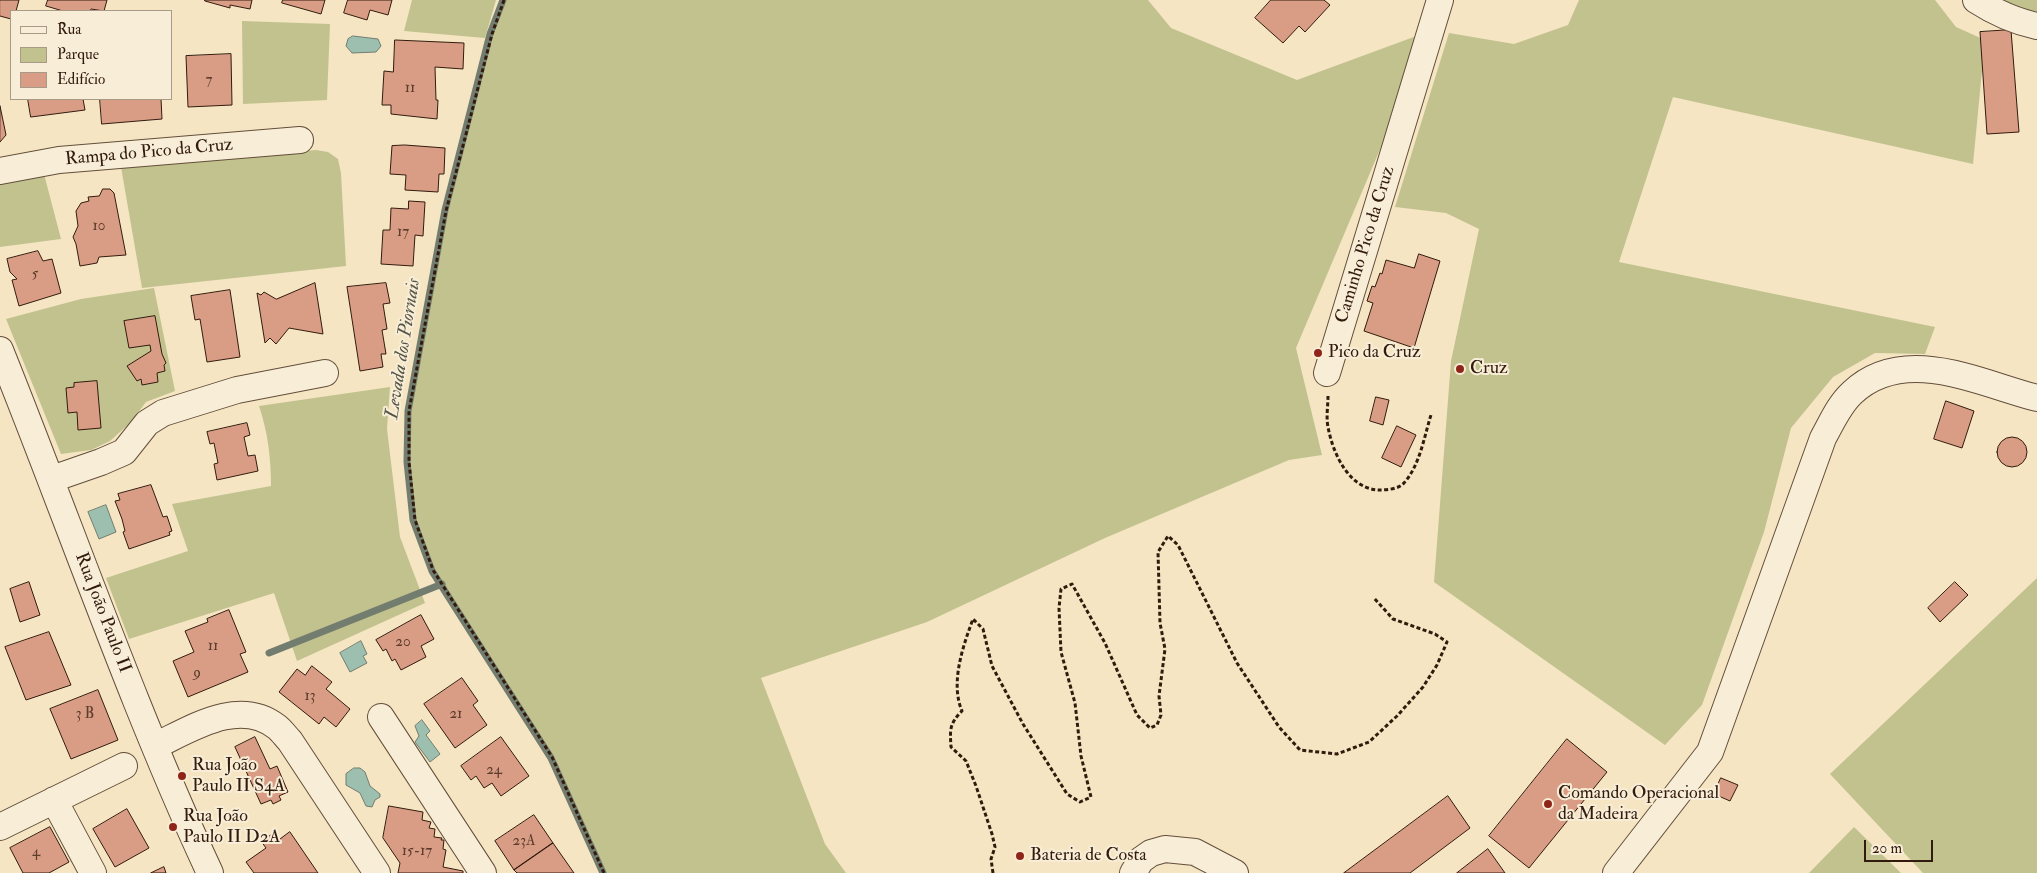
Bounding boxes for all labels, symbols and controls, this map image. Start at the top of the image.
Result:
legend [10,10,172,100]
text: Rua [57,20,82,39]
text: Parque [57,45,99,64]
text: Edifício [57,70,105,89]
house number: 7 [206,72,212,90]
house number: 11 [405,80,415,98]
street label: Rampa do Pico da Cruz [64,135,234,171]
street label: Caminho Pico da Cruz [1332,164,1400,326]
house number: 10 [93,218,105,236]
house number: 17 [397,224,409,242]
house number: 5 [32,266,38,284]
water label: Levada dos Piornais [382,277,426,421]
place label: Pico da Cruz [1328,342,1421,364]
marker: Pico da Cruz [1312,347,1324,359]
place label: Cruz [1470,358,1508,380]
marker: Cruz [1454,363,1466,375]
street label: Rua João Paulo II [69,550,135,676]
house number: 20 [395,634,411,652]
house number: 11 [208,638,218,656]
house number: 9 [193,665,201,683]
house number: 13 [304,688,316,706]
house number: 3 B [76,706,94,724]
house number: 21 [450,706,462,724]
place label: Rua João Paulo II S4A [192,755,285,798]
house number: 24 [486,762,502,780]
marker: Rua João Paulo II S4A [176,770,188,782]
place label: Comando Operacional da Madeira [1558,783,1719,826]
marker: Comando Operacional da Madeira [1542,798,1554,810]
place label: Rua João Paulo II D2A [183,806,280,849]
marker: Rua João Paulo II D2A [167,821,179,833]
scale bar [1867,830,1936,862]
house number: 23A [513,833,535,851]
text: 20 m [1872,839,1902,858]
house number: 15-17 [402,843,432,861]
house number: 4 [32,844,40,862]
place label: Bateria de Costa [1030,845,1147,867]
marker: Bateria de Costa [1014,850,1026,862]

